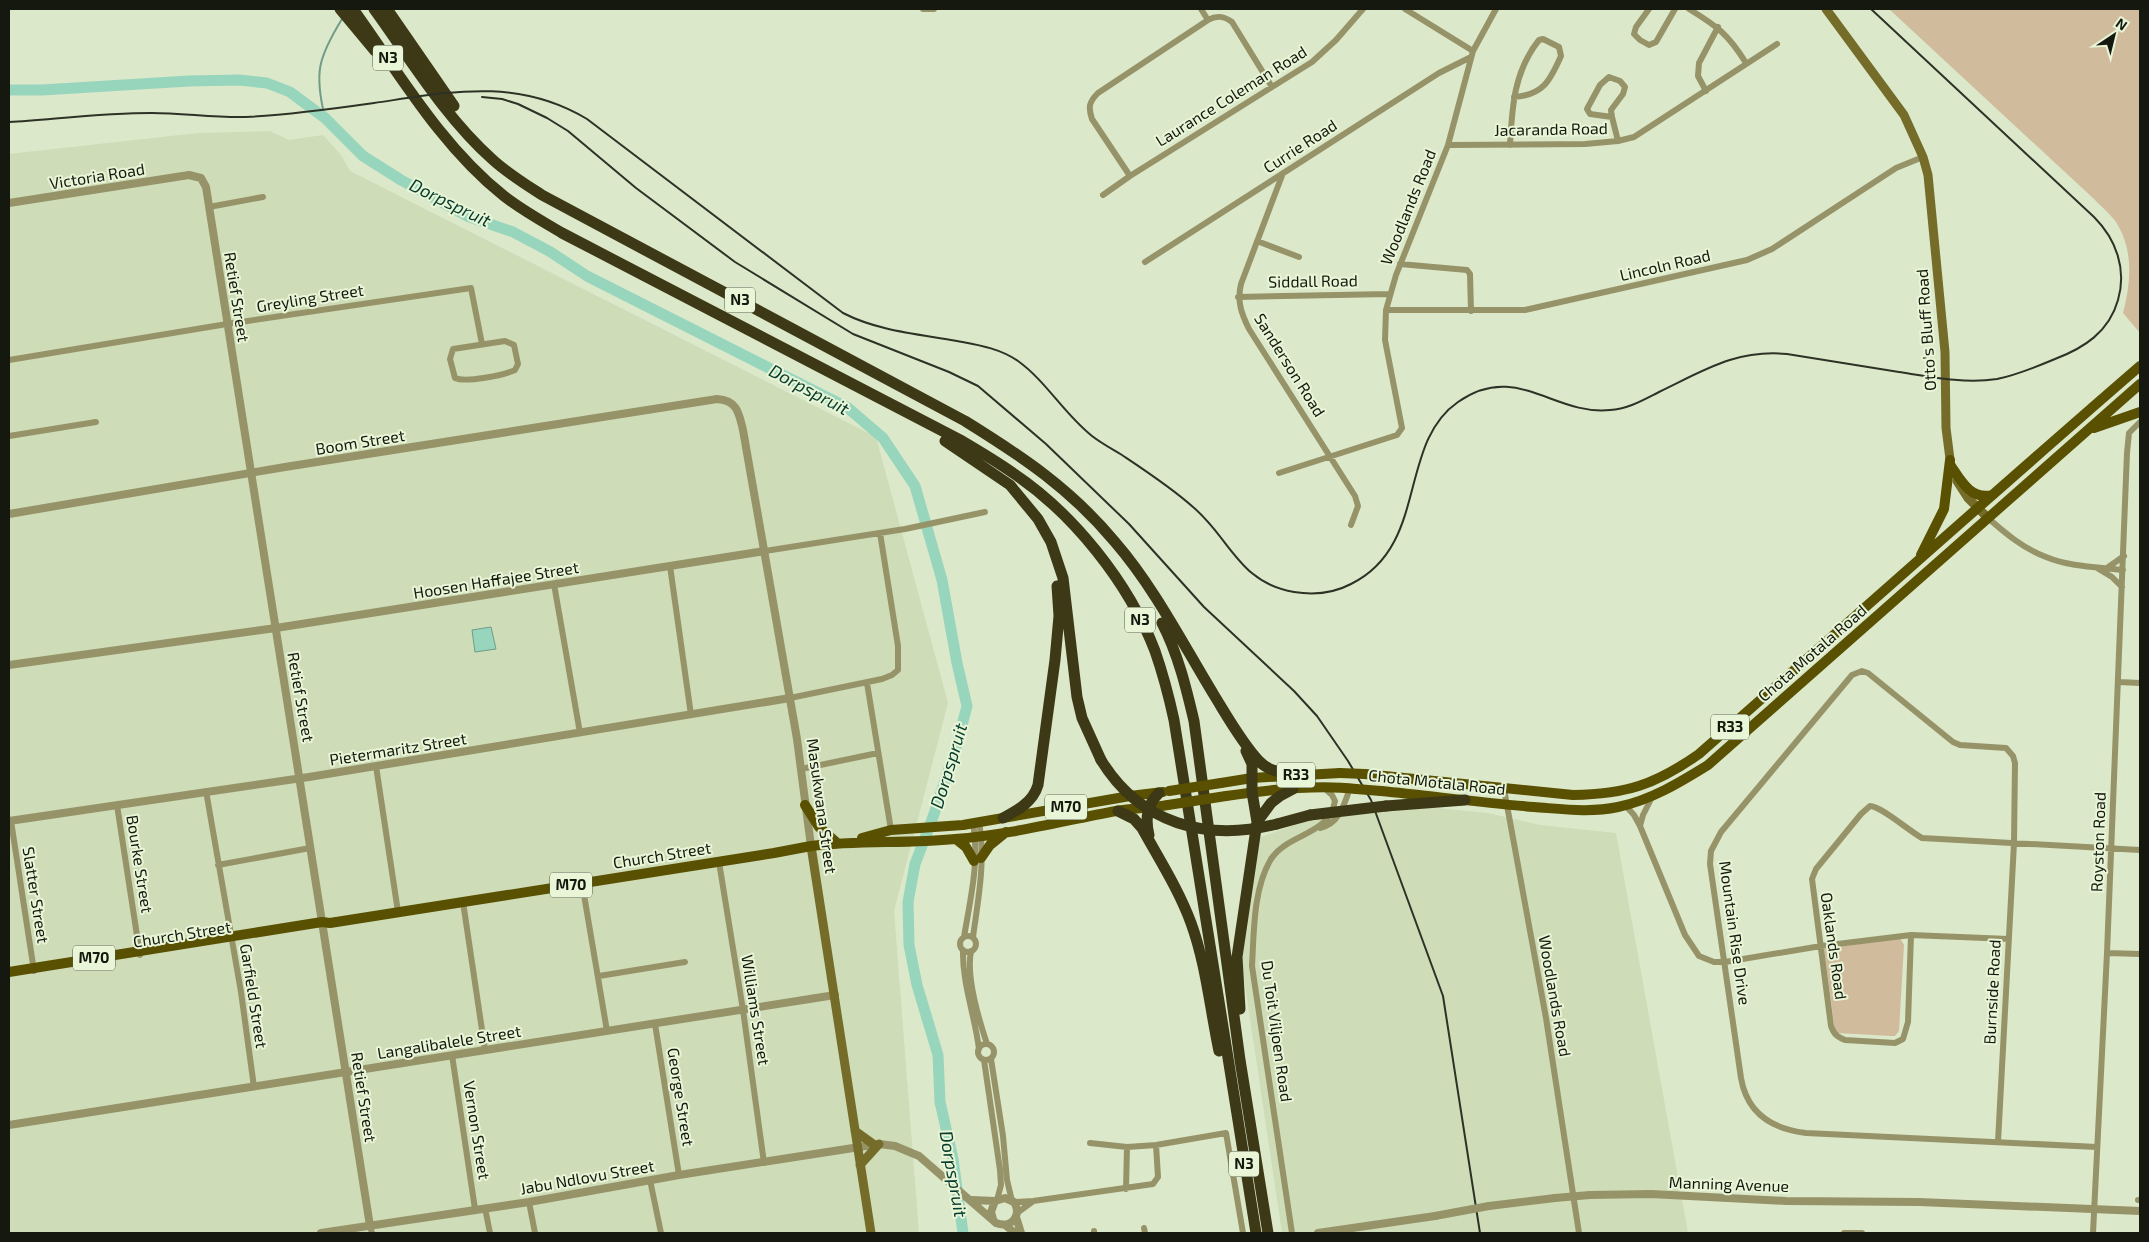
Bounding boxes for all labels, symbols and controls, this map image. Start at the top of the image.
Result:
north arrow [2089,10,2139,60]
text: N [2113,14,2131,34]
street label: Laurance Coleman Road [1152,41,1310,150]
road number: N3 [373,46,403,70]
street label: Currie Road [1259,115,1340,176]
street label: Jacaranda Road [1494,118,1608,139]
street label: Woodlands Road [1376,146,1439,267]
street label: Victoria Road [48,159,146,192]
water label: Dorpspruit [406,173,495,231]
street label: Lincoln Road [1618,245,1712,284]
street label: Retief Street [221,251,254,343]
street label: Otto's Bluff Road [1912,268,1939,392]
street label: Siddall Road [1268,270,1358,291]
street label: Greyling Street [255,280,365,315]
road number: N3 [725,288,755,312]
street label: Sanderson Road [1251,310,1330,420]
water label: Dorpspruit [766,359,854,419]
street label: Boom Street [314,425,406,458]
street label: Hoosen Haffajee Street [412,557,580,603]
street label: Chota Motala Road [1753,600,1870,705]
road number: N3 [1125,608,1155,632]
street label: Retief Street [284,651,319,743]
road number: R33 [1711,714,1749,740]
water label: Dorpspruit [925,720,971,811]
street label: Pietermaritz Street [328,728,468,769]
street label: Masukwana Street [804,737,841,875]
road number: R33 [1277,762,1315,788]
street label: Chota Motala Road [1367,765,1507,798]
street label: Royston Road [2086,792,2109,892]
road number: M70 [1045,794,1087,820]
street label: Bourke Street [123,814,158,914]
street label: Church Street [612,837,712,872]
street label: Slatter Street [19,845,53,945]
street label: Mountain Rise Drive [1716,860,1755,1006]
road number: M70 [550,872,592,898]
street label: Oaklands Road [1818,891,1851,1001]
street label: Church Street [132,916,232,951]
street label: Woodlands Road [1535,934,1576,1058]
street label: Burnside Road [1979,939,2004,1045]
street label: Garfield Street [237,942,272,1050]
road number: M70 [73,946,115,970]
street label: Williams Street [738,953,775,1067]
street label: Du Toit Viljoen Road [1257,959,1297,1103]
street label: Langalibalele Street [376,1021,522,1062]
street label: George Street [664,1046,699,1148]
street label: Retief Street [348,1051,381,1143]
street label: Vernon Street [460,1079,495,1181]
water label: Dorpspruit [936,1129,972,1219]
road number: N3 [1229,1152,1259,1176]
street label: Jabu Ndlovu Street [518,1155,655,1198]
street label: Manning Avenue [1669,1172,1790,1195]

